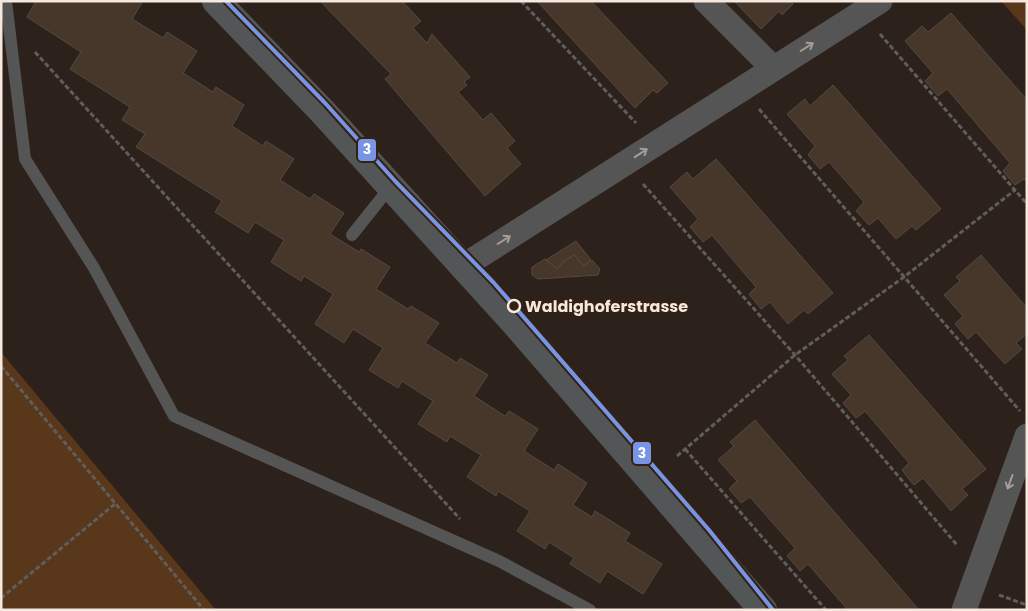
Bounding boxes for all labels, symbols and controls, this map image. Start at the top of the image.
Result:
one-way arrow [800,42,814,52]
line badge: 3 [357,138,377,162]
text: 3 [363,139,371,159]
one-way arrow [634,148,648,159]
one-way arrow [496,235,510,245]
place label: Waldighoferstrasse [525,295,688,318]
marker: Waldighoferstrasse [507,299,521,313]
line badge: 3 [632,441,652,465]
text: 3 [638,443,646,463]
one-way arrow [1005,474,1014,490]

